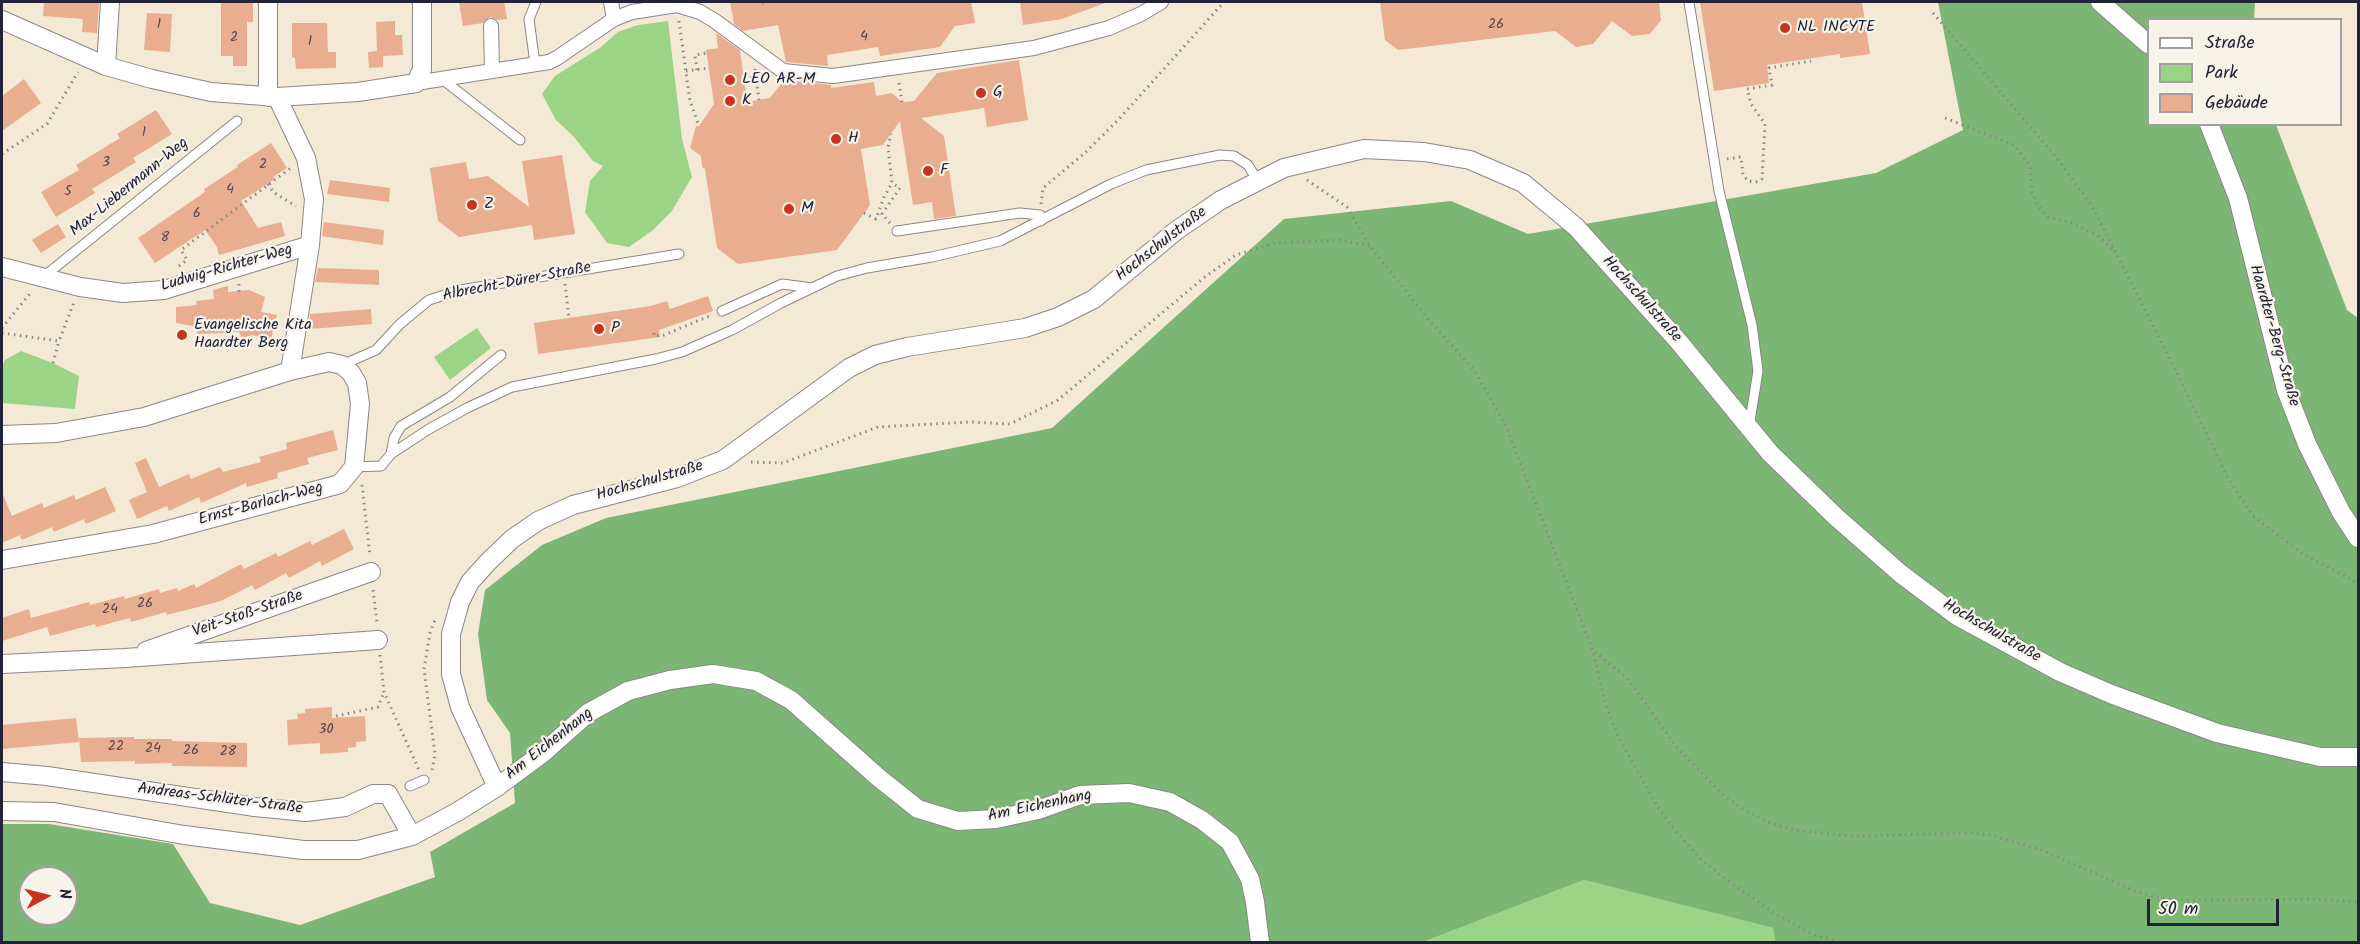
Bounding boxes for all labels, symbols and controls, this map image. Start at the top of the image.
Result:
house number: 1 [157,18,161,34]
house number: 26 [1488,18,1504,34]
place label: NL INCYTE [1797,18,1875,38]
legend [2147,18,2342,126]
marker: NL INCYTE [1778,21,1792,35]
text: Straße [2205,29,2255,58]
house number: 4 [860,30,868,46]
house number: 2 [230,31,238,47]
house number: 1 [308,35,312,51]
text: Park [2205,59,2238,88]
place label: LEO AR-M [742,70,815,90]
marker: LEO AR-M [723,73,737,87]
place label: G [993,83,1003,103]
marker: G [974,86,988,100]
text: Gebäude [2205,89,2268,118]
place label: K [742,91,751,111]
marker: K [723,94,737,108]
house number: 1 [142,126,146,142]
place label: H [848,129,859,149]
marker: H [829,132,843,146]
street label: Max-Liebermann-Weg [67,134,193,242]
house number: 3 [102,156,110,172]
house number: 2 [259,158,267,174]
place label: F [940,161,948,181]
marker: F [921,164,935,178]
house number: 4 [226,183,234,199]
house number: 5 [64,185,72,201]
place label: Z [484,195,494,215]
marker: Z [465,198,479,212]
place label: M [801,199,814,219]
marker: M [782,202,796,216]
street label: Hochschulstraße [1113,204,1211,286]
house number: 6 [193,207,201,223]
house number: 8 [161,231,169,247]
street label: Ludwig-Richter-Weg [159,241,295,297]
street label: Hochschulstraße [1597,253,1685,347]
street label: Albrecht-Dürer-Straße [441,259,593,307]
street label: Haardter-Berg-Straße [2244,263,2302,409]
place label: Evangelische Kita Haardter Berg [194,316,312,354]
place label: P [611,319,620,339]
marker: P [592,322,606,336]
marker: Evangelische Kita Haardter Berg [175,328,189,342]
street label: Hochschulstraße [594,458,706,506]
street label: Ernst-Barlach-Weg [197,479,325,531]
street label: Veit-Stoß-Straße [190,587,306,643]
street label: Hochschulstraße [1938,596,2044,668]
house number: 26 [137,597,153,613]
house number: 24 [102,603,118,619]
street label: Am Eichenhang [502,705,598,785]
house number: 30 [319,723,333,739]
house number: 22 [108,740,124,756]
house number: 24 [145,742,161,758]
house number: 26 [183,744,199,760]
house number: 28 [220,745,236,761]
street label: Andreas-Schlüter-Straße [136,780,304,820]
street label: Am Eichenhang [986,787,1094,827]
north arrow [18,866,78,926]
text: N [51,887,77,901]
scale bar [2150,887,2282,925]
text: 50 m [2158,895,2198,924]

